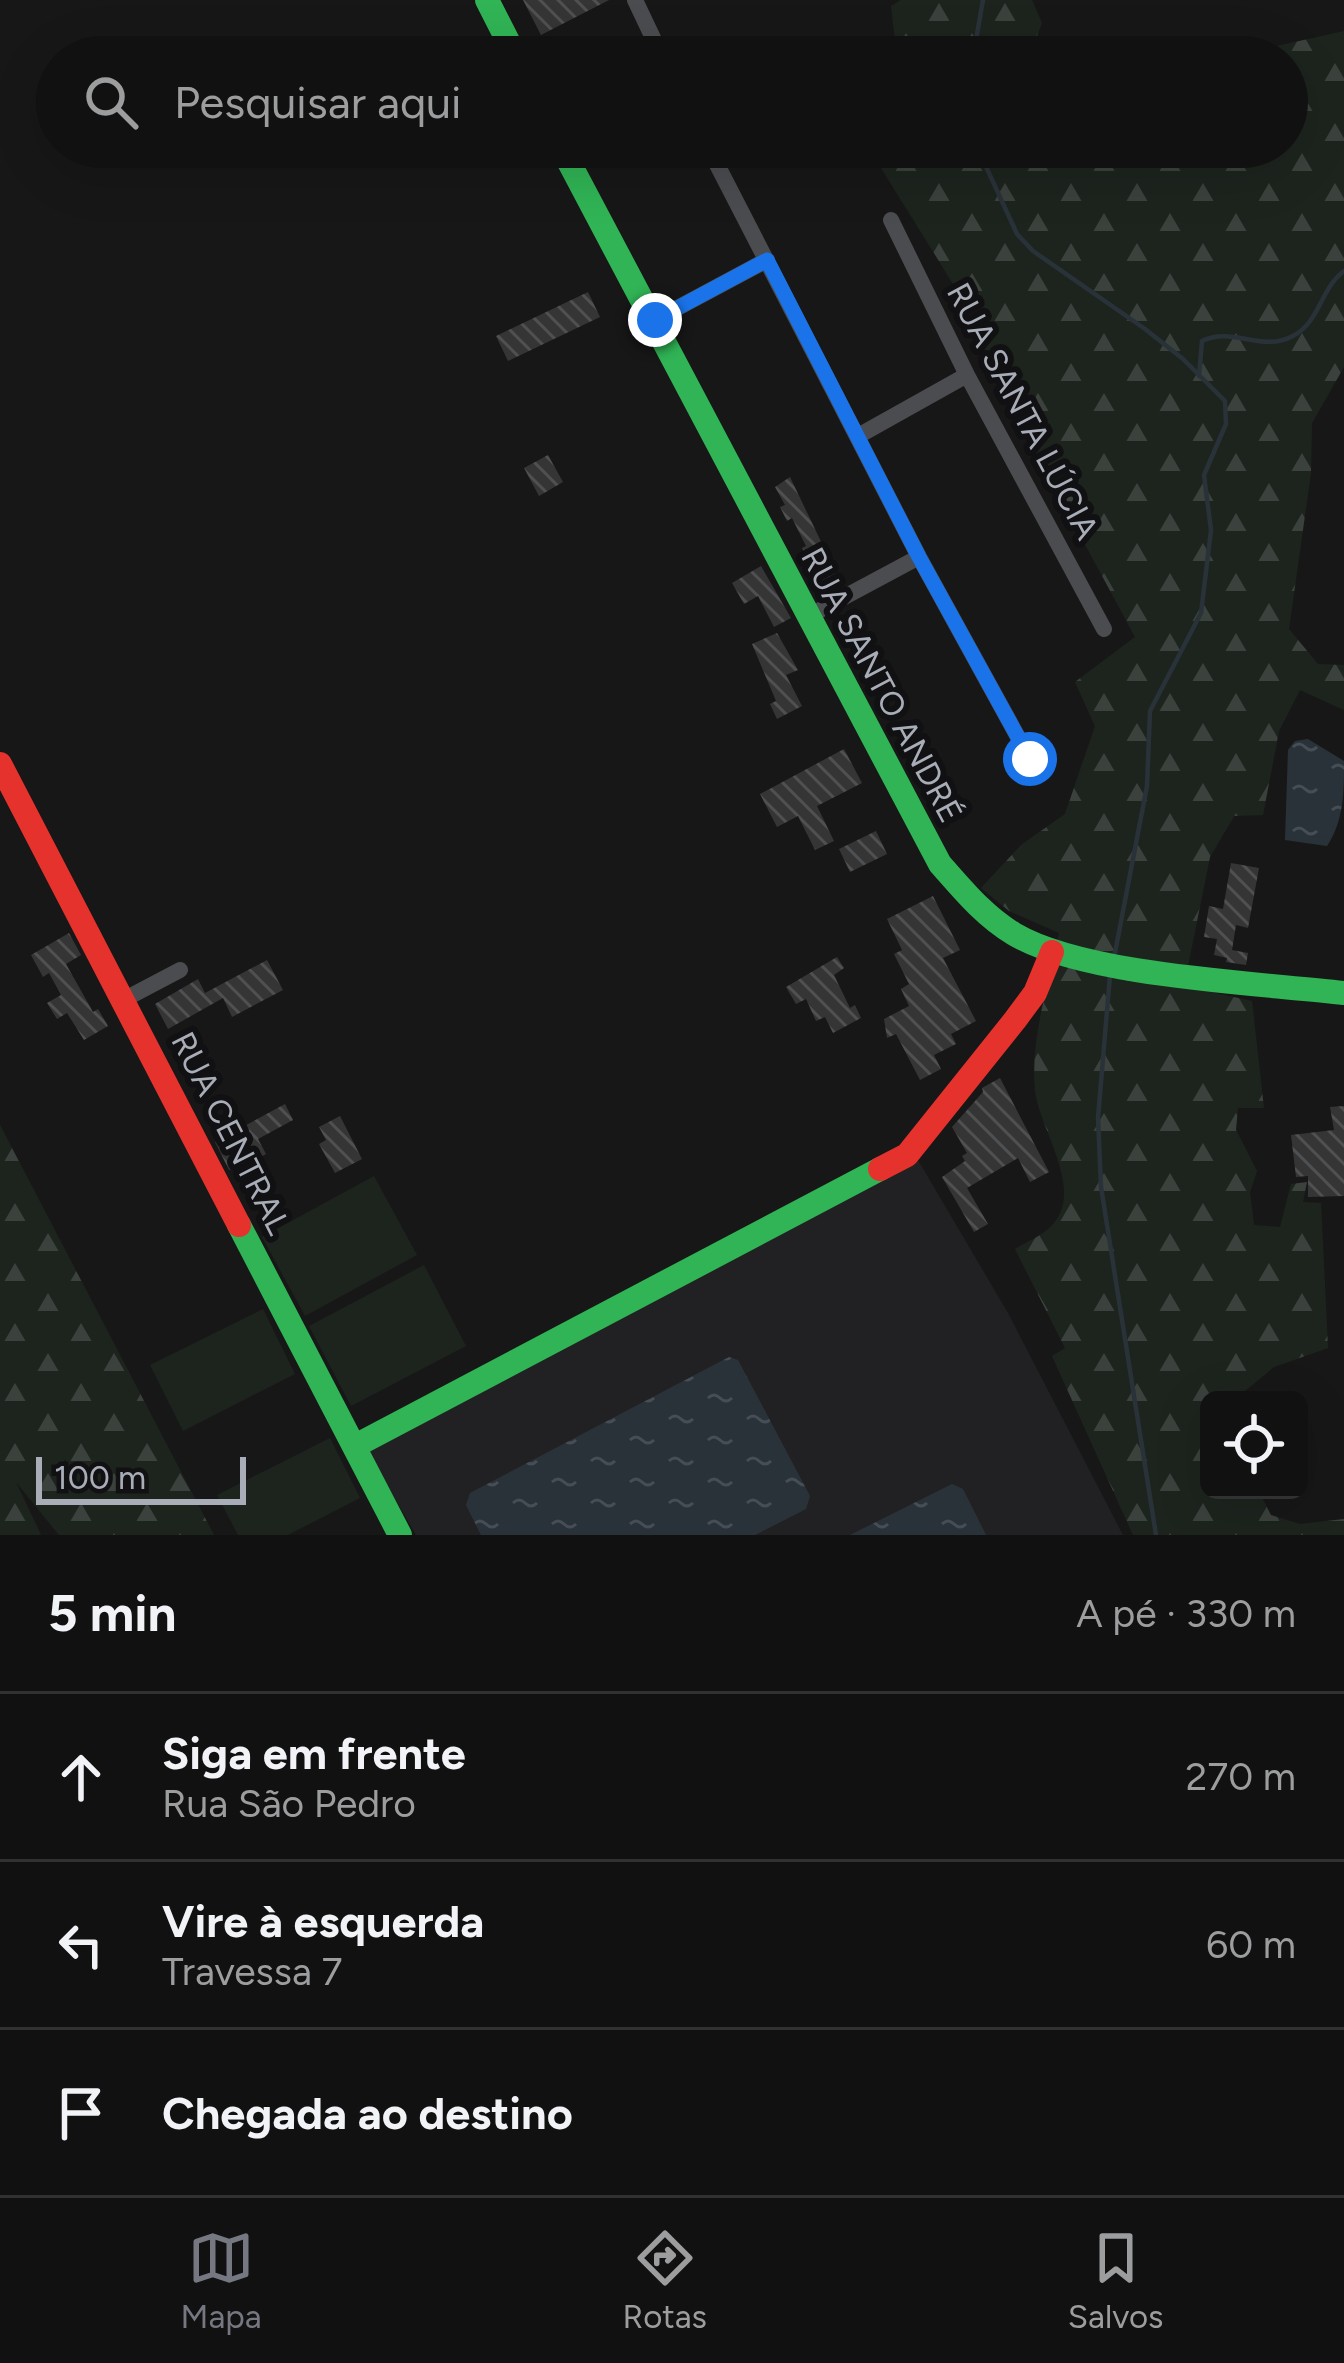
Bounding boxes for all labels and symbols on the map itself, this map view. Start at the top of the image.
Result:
street label: RUA SANTA LÚCIA [939,276,1107,546]
route end [628,293,682,347]
street label: RUA SANTO ANDRÉ [793,541,971,829]
route start [1003,732,1057,786]
street label: RUA CENTRAL [163,1025,299,1241]
scale bar [36,1451,246,1504]

